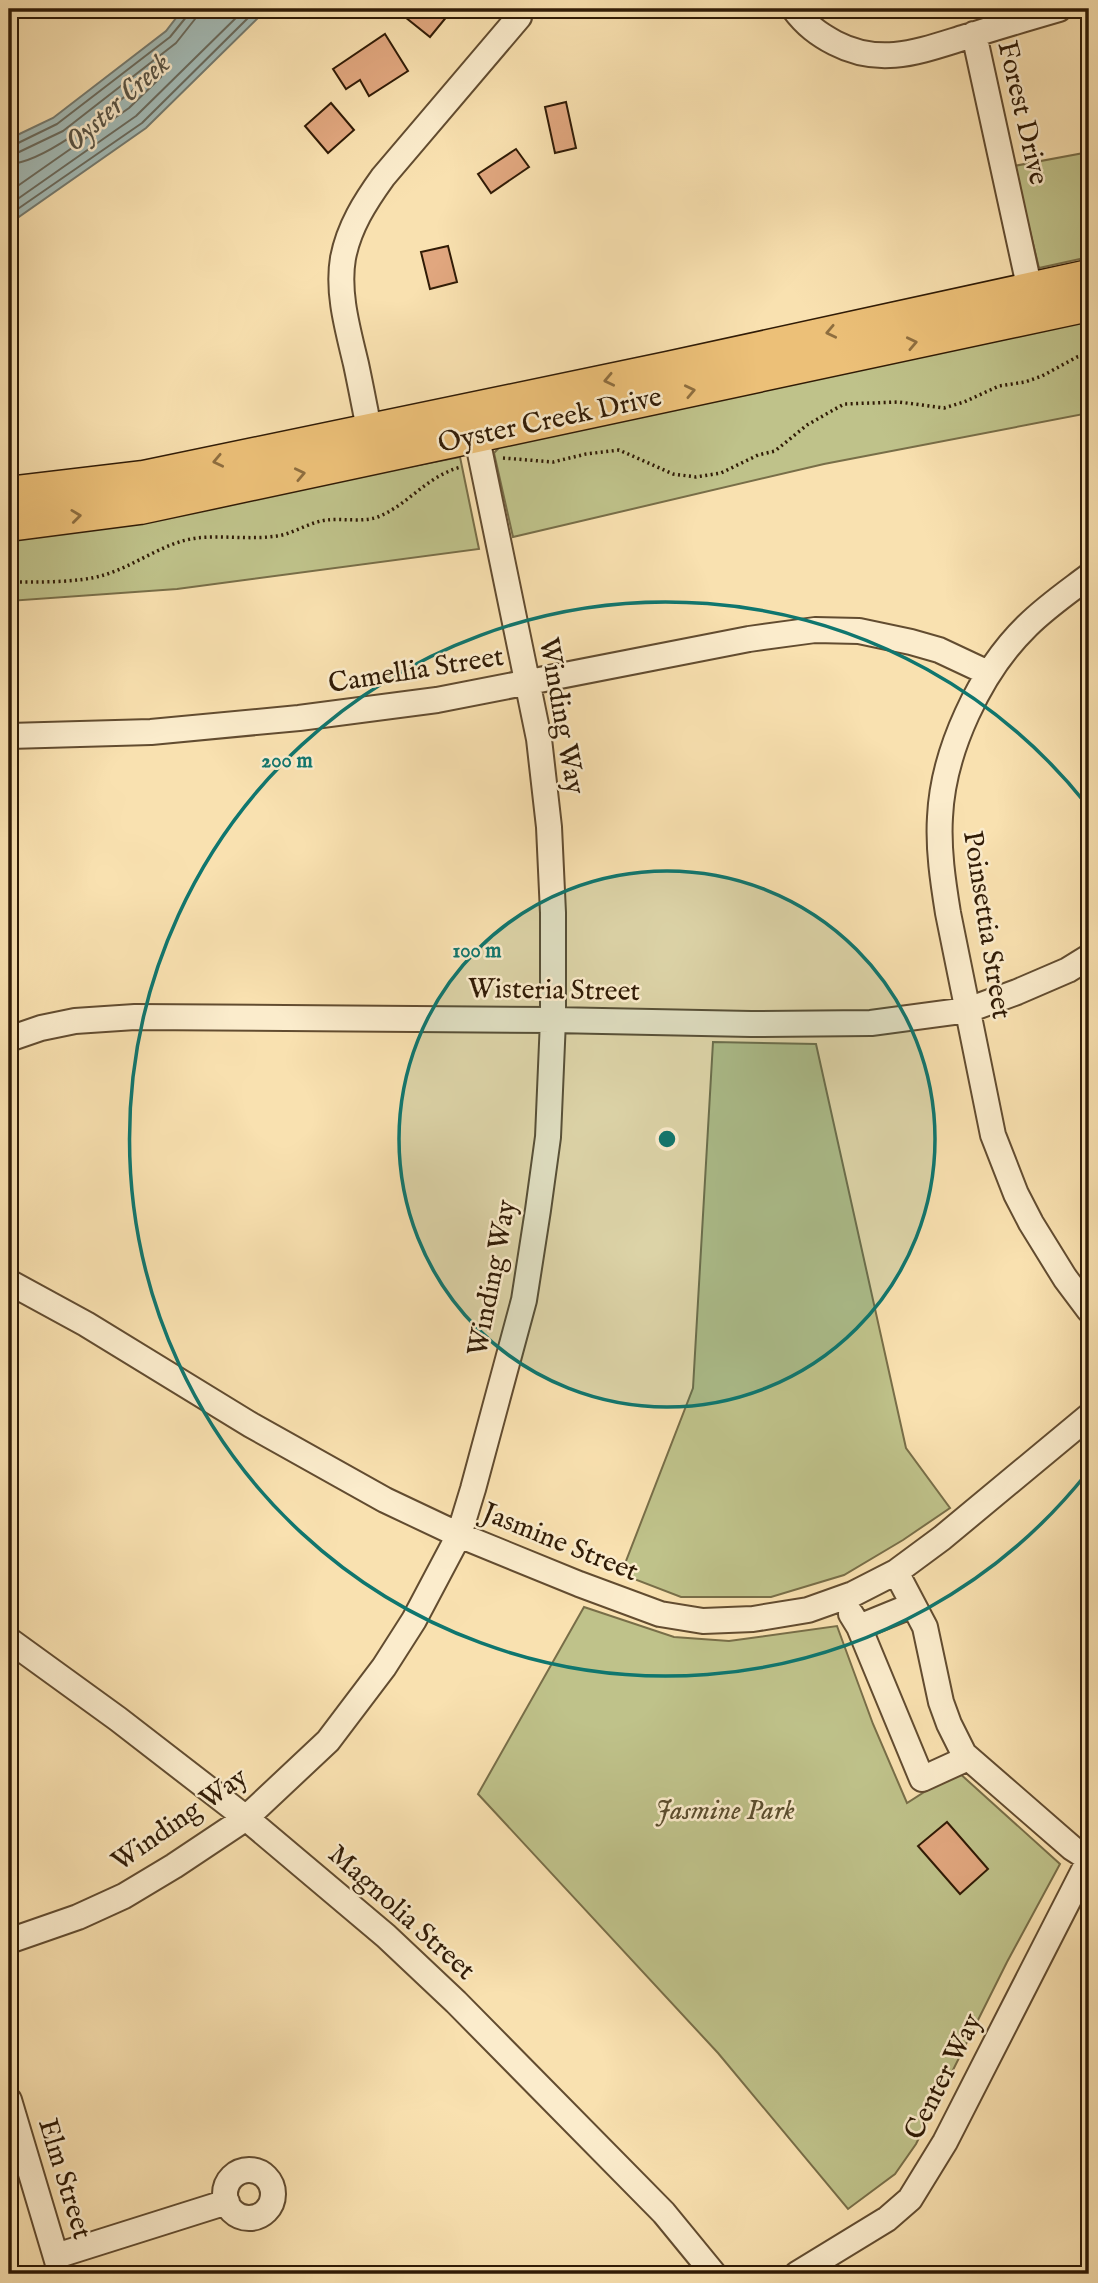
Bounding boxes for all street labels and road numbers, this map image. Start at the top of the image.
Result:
street label: Forest Drive [988,38,1056,188]
street label: Oyster Creek Drive [435,380,665,462]
street label: Winding Way [530,635,592,797]
street label: Camellia Street [326,640,507,702]
street label: Poinsettia Street [954,828,1018,1022]
street label: Wisteria Street [468,972,641,1010]
street label: Winding Way [461,1197,525,1359]
street label: Jasmine Street [474,1495,643,1590]
street label: Winding Way [105,1760,255,1880]
street label: Magnolia Street [320,1838,482,1989]
street label: Center Way [897,2008,991,2146]
street label: Elm Street [29,2114,99,2244]

